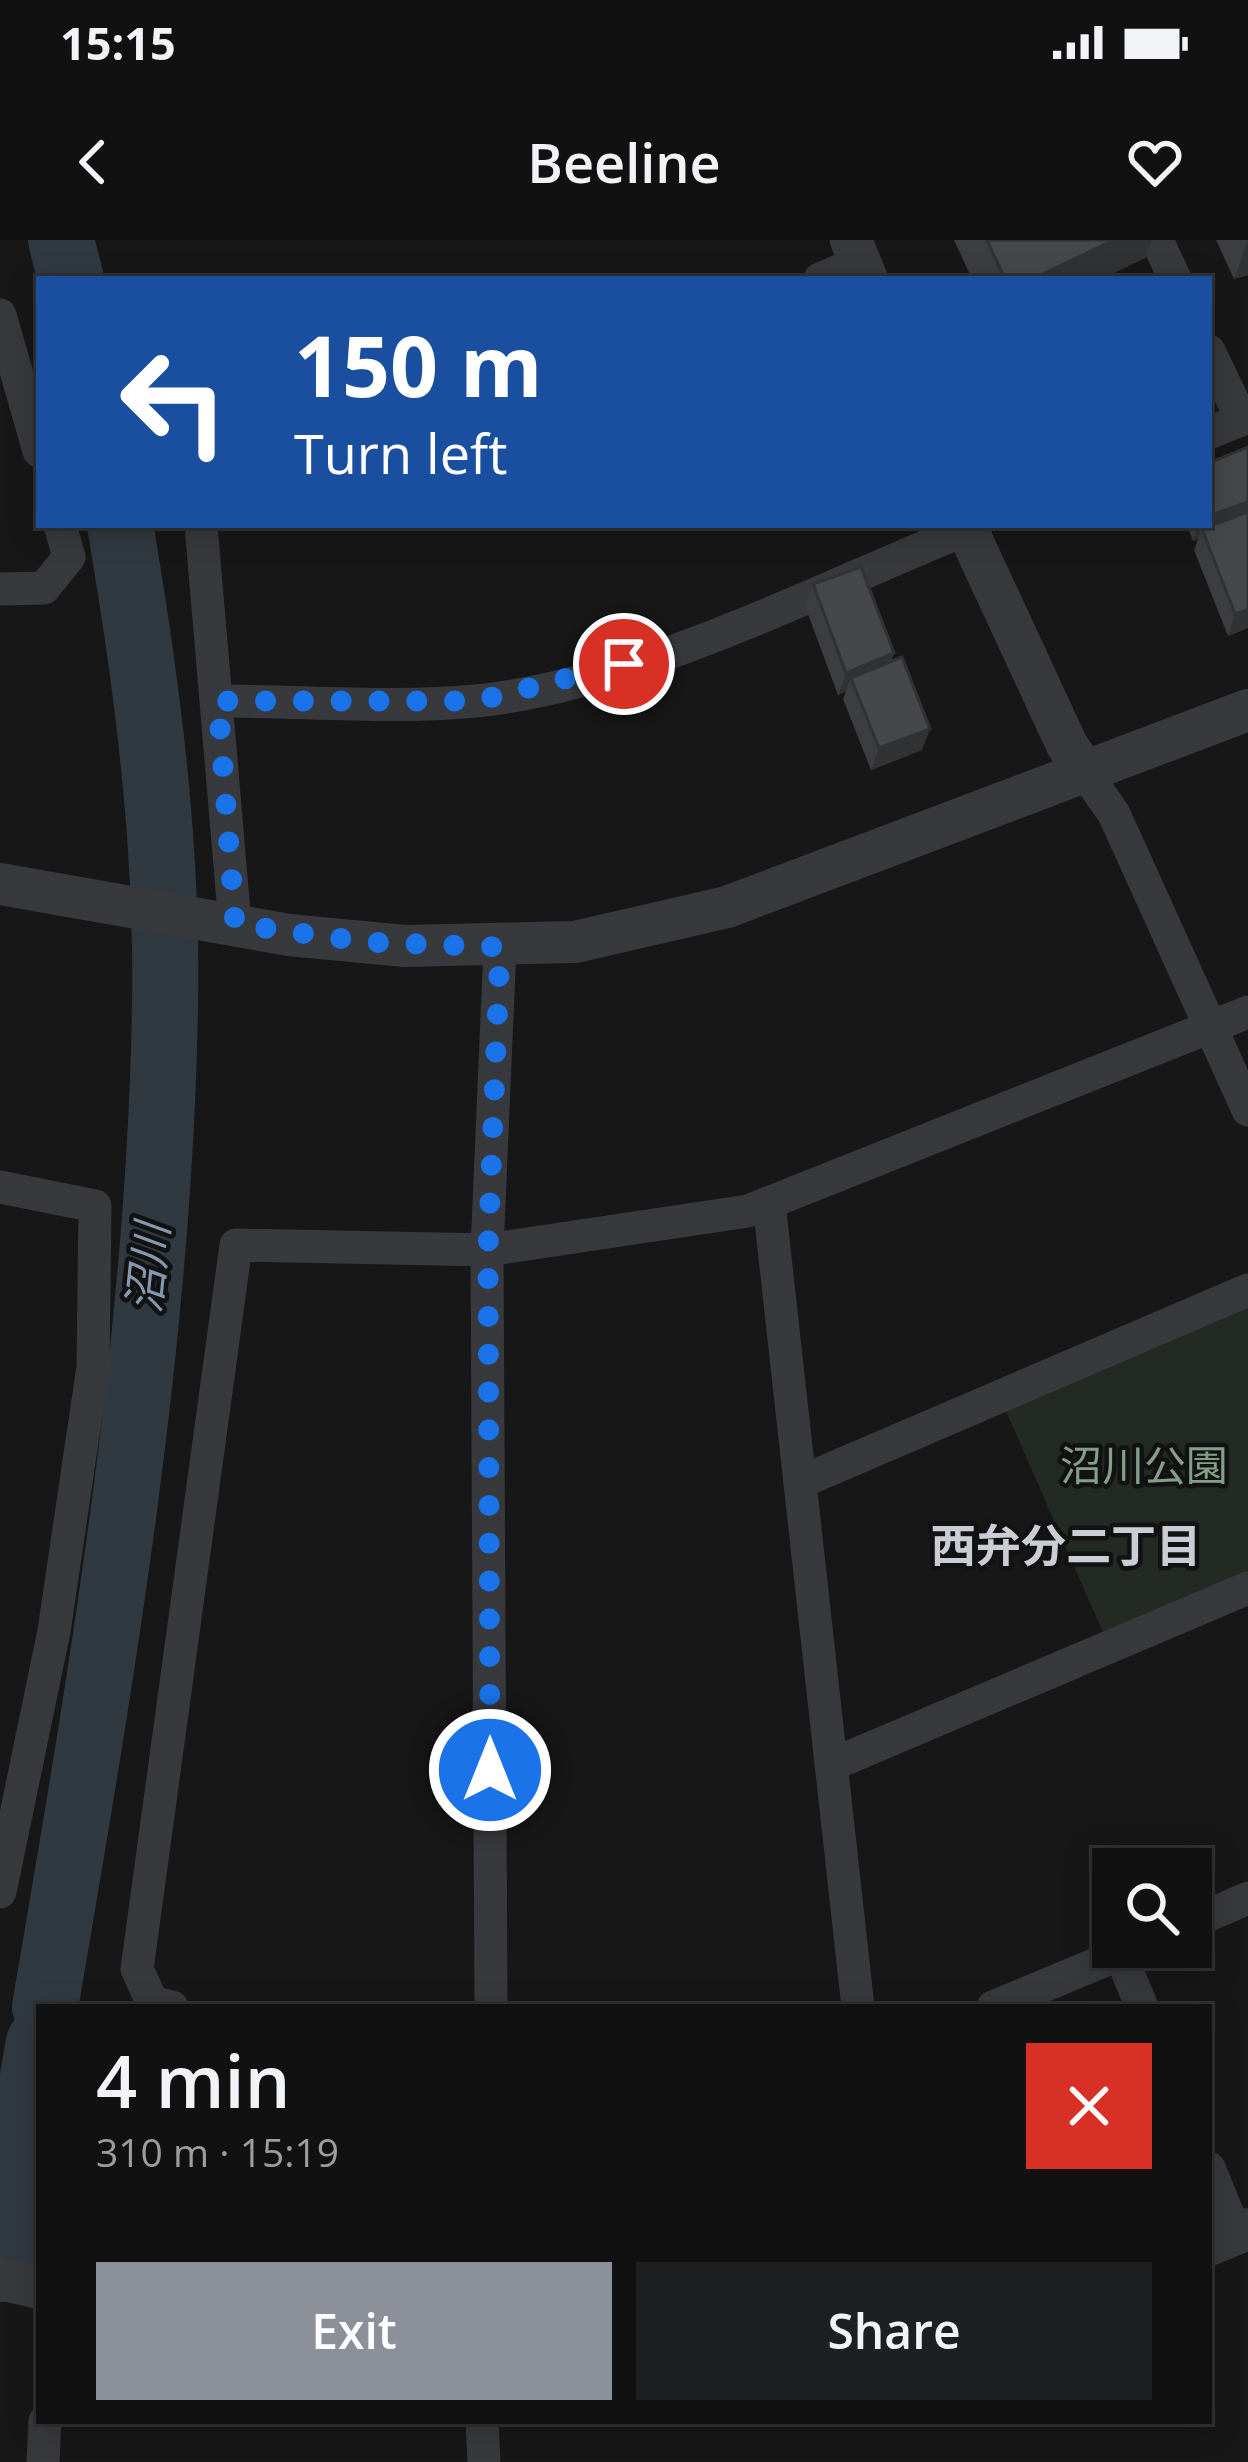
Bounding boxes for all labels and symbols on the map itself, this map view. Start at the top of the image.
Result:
pin [573,613,675,715]
water label: 沼川 [111,1216,182,1316]
park label: 沼川公園 [1060,1436,1228,1493]
district label: 西弁分二丁目 [931,1514,1201,1575]
position arrow [427,1707,553,1833]

